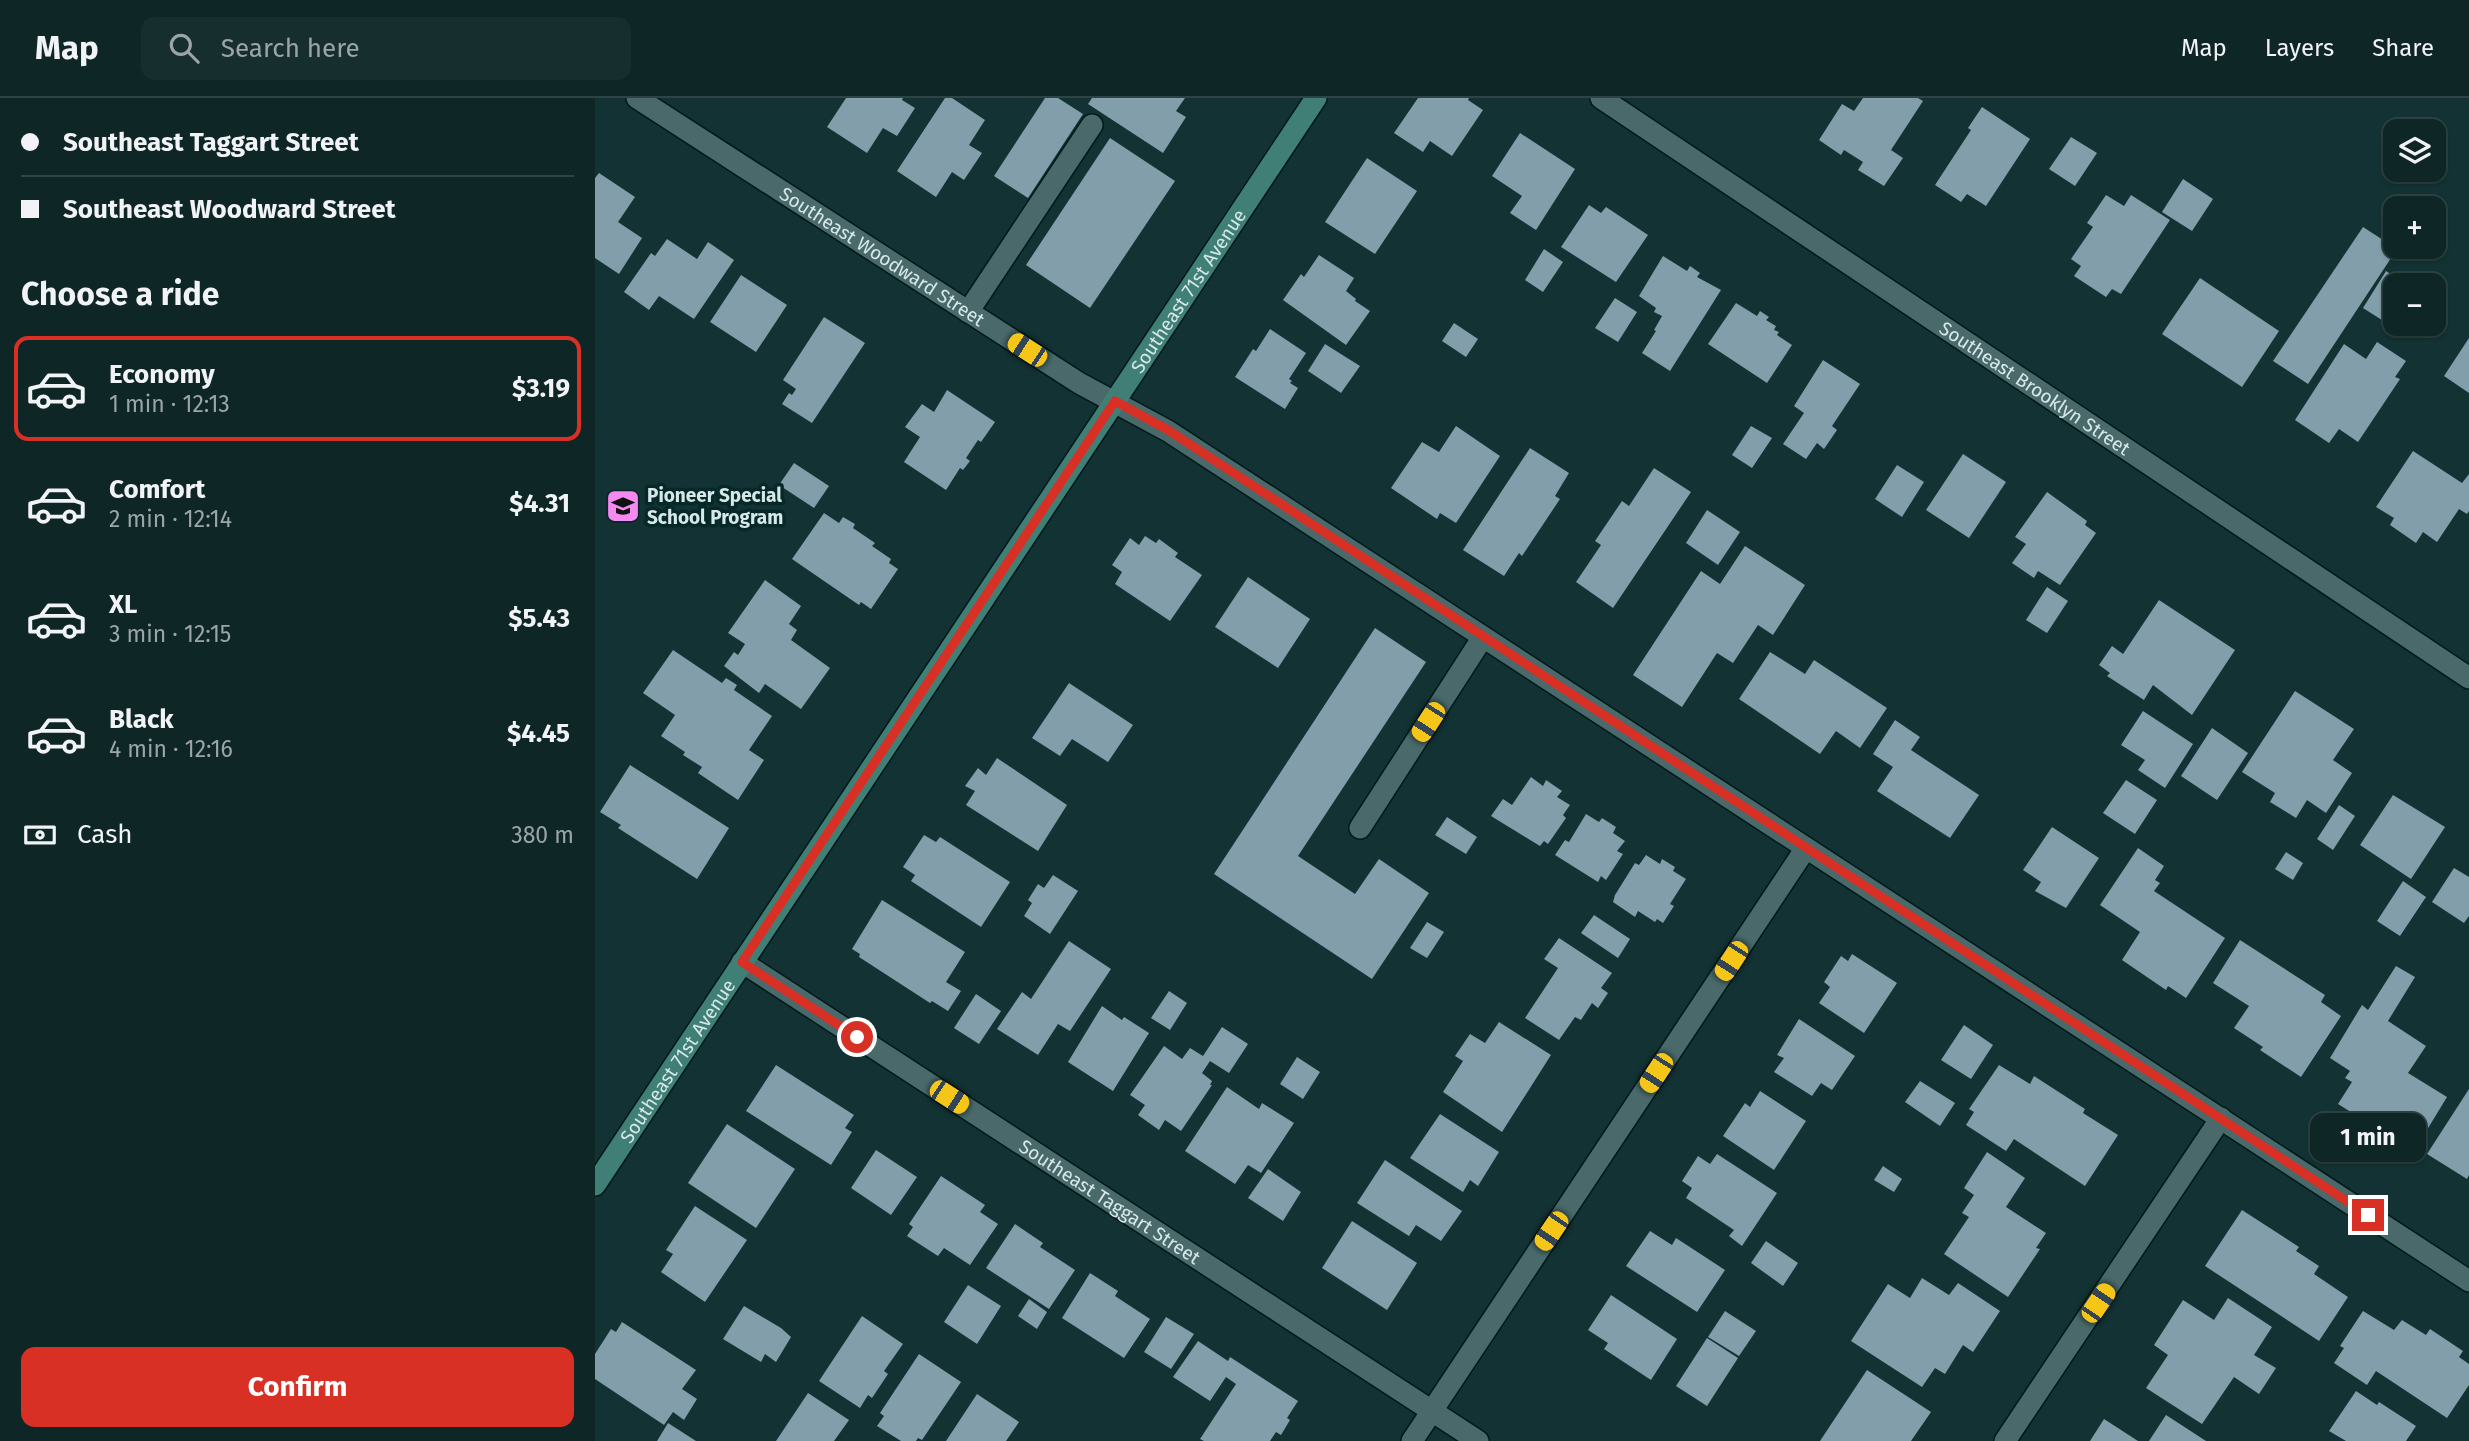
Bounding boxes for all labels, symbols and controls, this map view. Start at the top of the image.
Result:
search box [141,17,631,80]
text: Map [35,28,99,68]
icon: search [165,29,203,67]
text: Search here [221,33,360,64]
text: Map [2181,34,2227,62]
text: Layers [2265,34,2334,62]
text: Share [2372,34,2434,62]
map controls [2383,119,2446,336]
button: layers [2383,119,2446,182]
text: Southeast Taggart Street [63,127,359,158]
street label: Southeast Woodward Street [776,182,989,331]
text: Southeast Woodward Street [63,194,396,225]
button: + [2383,196,2446,259]
street label: Southeast 71st Avenue [1125,205,1251,377]
button: − [2383,273,2446,336]
text: Choose a ride [21,275,219,313]
street label: Southeast Brooklyn Street [1935,316,2135,460]
car [1004,330,1051,370]
icon: car [25,357,88,420]
text: Economy [109,359,215,390]
text: $3.19 [512,373,570,404]
text: 1 min · 12:13 [109,390,230,418]
icon: car [25,472,88,535]
text: Comfort [109,474,205,505]
place label: Pioneer Special School Program [647,484,783,529]
school or university icon: Pioneer Special School Program [604,487,642,525]
text: $4.31 [509,488,570,519]
text: 2 min · 12:14 [109,505,232,533]
icon: car [25,587,88,650]
text: XL [109,589,137,620]
text: $5.43 [508,603,570,634]
text: 3 min · 12:15 [109,620,231,648]
car [1408,699,1449,745]
icon: car [25,702,88,765]
text: Black [109,704,174,735]
text: $4.45 [507,718,570,749]
text: 4 min · 12:16 [109,735,233,763]
icon: cash [21,816,59,854]
text: Cash [77,819,133,850]
text: 380 m [511,821,574,849]
car [1711,938,1752,984]
street label: Southeast 71st Avenue [615,975,740,1147]
route start [841,1021,873,1053]
car [1636,1050,1677,1096]
car [926,1077,973,1117]
callout: 1 min [2310,1114,2426,1162]
text: 1 min [2340,1123,2396,1151]
street label: Southeast Taggart Street [1015,1134,1205,1269]
route end [2352,1199,2384,1231]
car [1531,1208,1572,1254]
car [2078,1280,2119,1326]
button: Confirm [21,1347,574,1427]

